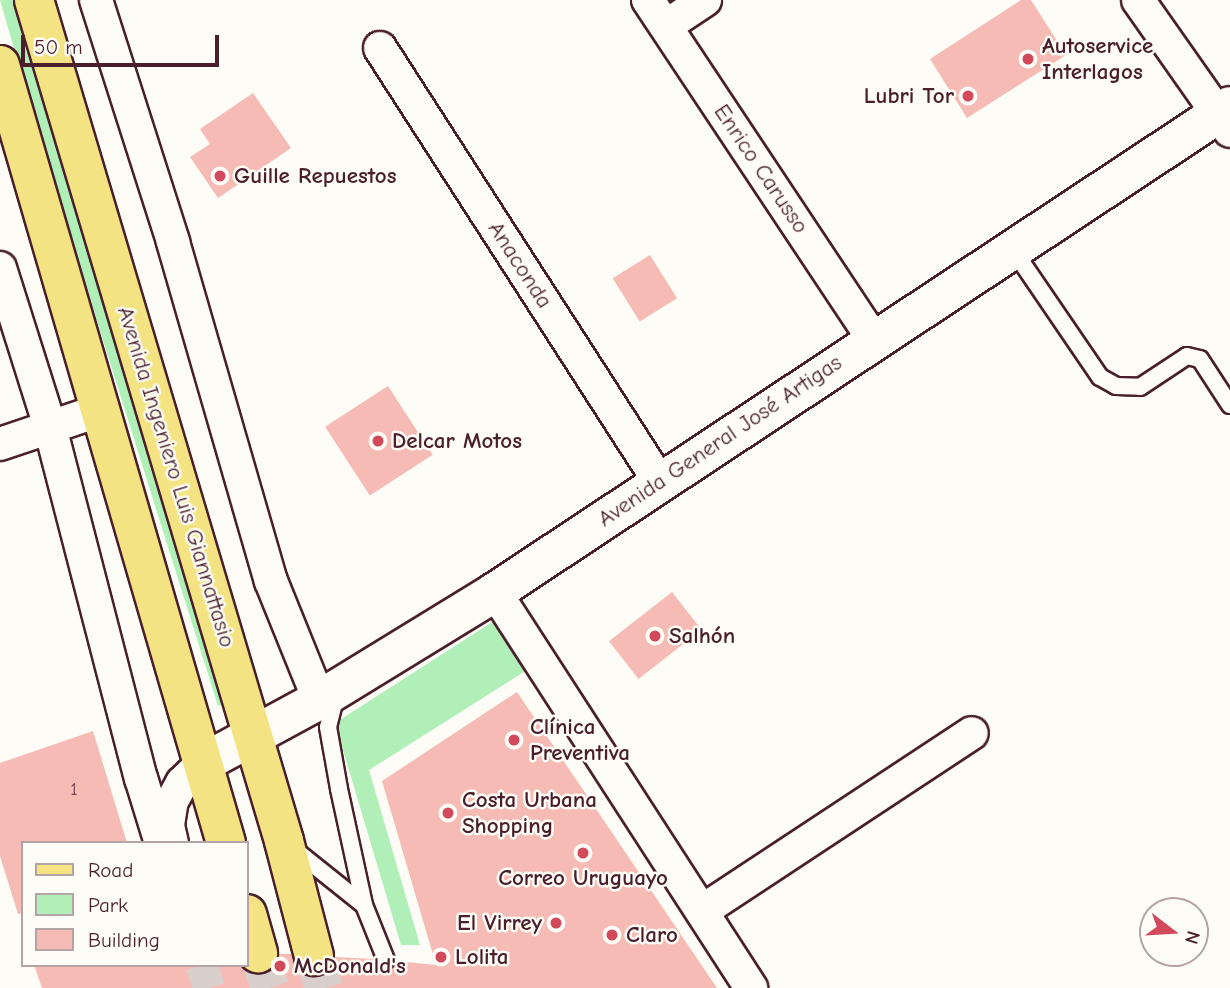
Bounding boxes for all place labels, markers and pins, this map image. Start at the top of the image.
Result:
place label: Autoservice Interlagos [1042,32,1153,86]
marker: Autoservice Interlagos [1020,51,1036,67]
place label: Lubri Tor [864,82,954,110]
marker: Lubri Tor [960,88,976,104]
place label: Guille Repuestos [234,162,396,190]
marker: Guille Repuestos [212,168,228,184]
place label: Delcar Motos [392,427,522,455]
marker: Delcar Motos [370,433,386,449]
place label: Salhón [669,622,735,650]
marker: Salhón [647,628,663,644]
place label: Clínica Preventiva [530,713,630,767]
marker: Clínica Preventiva [504,730,524,750]
place label: Costa Urbana Shopping [462,786,597,840]
marker: Costa Urbana Shopping [440,805,456,821]
marker: Correo Uruguayo [575,845,591,861]
place label: Correo Uruguayo [498,864,668,892]
place label: El Virrey [457,909,542,937]
marker: El Virrey [548,915,564,931]
place label: Claro [626,921,678,949]
marker: Claro [604,927,620,943]
place label: Lolita [455,943,508,971]
marker: Lolita [433,949,449,965]
place label: McDonald's [294,952,406,980]
marker: McDonald's [272,958,288,974]

